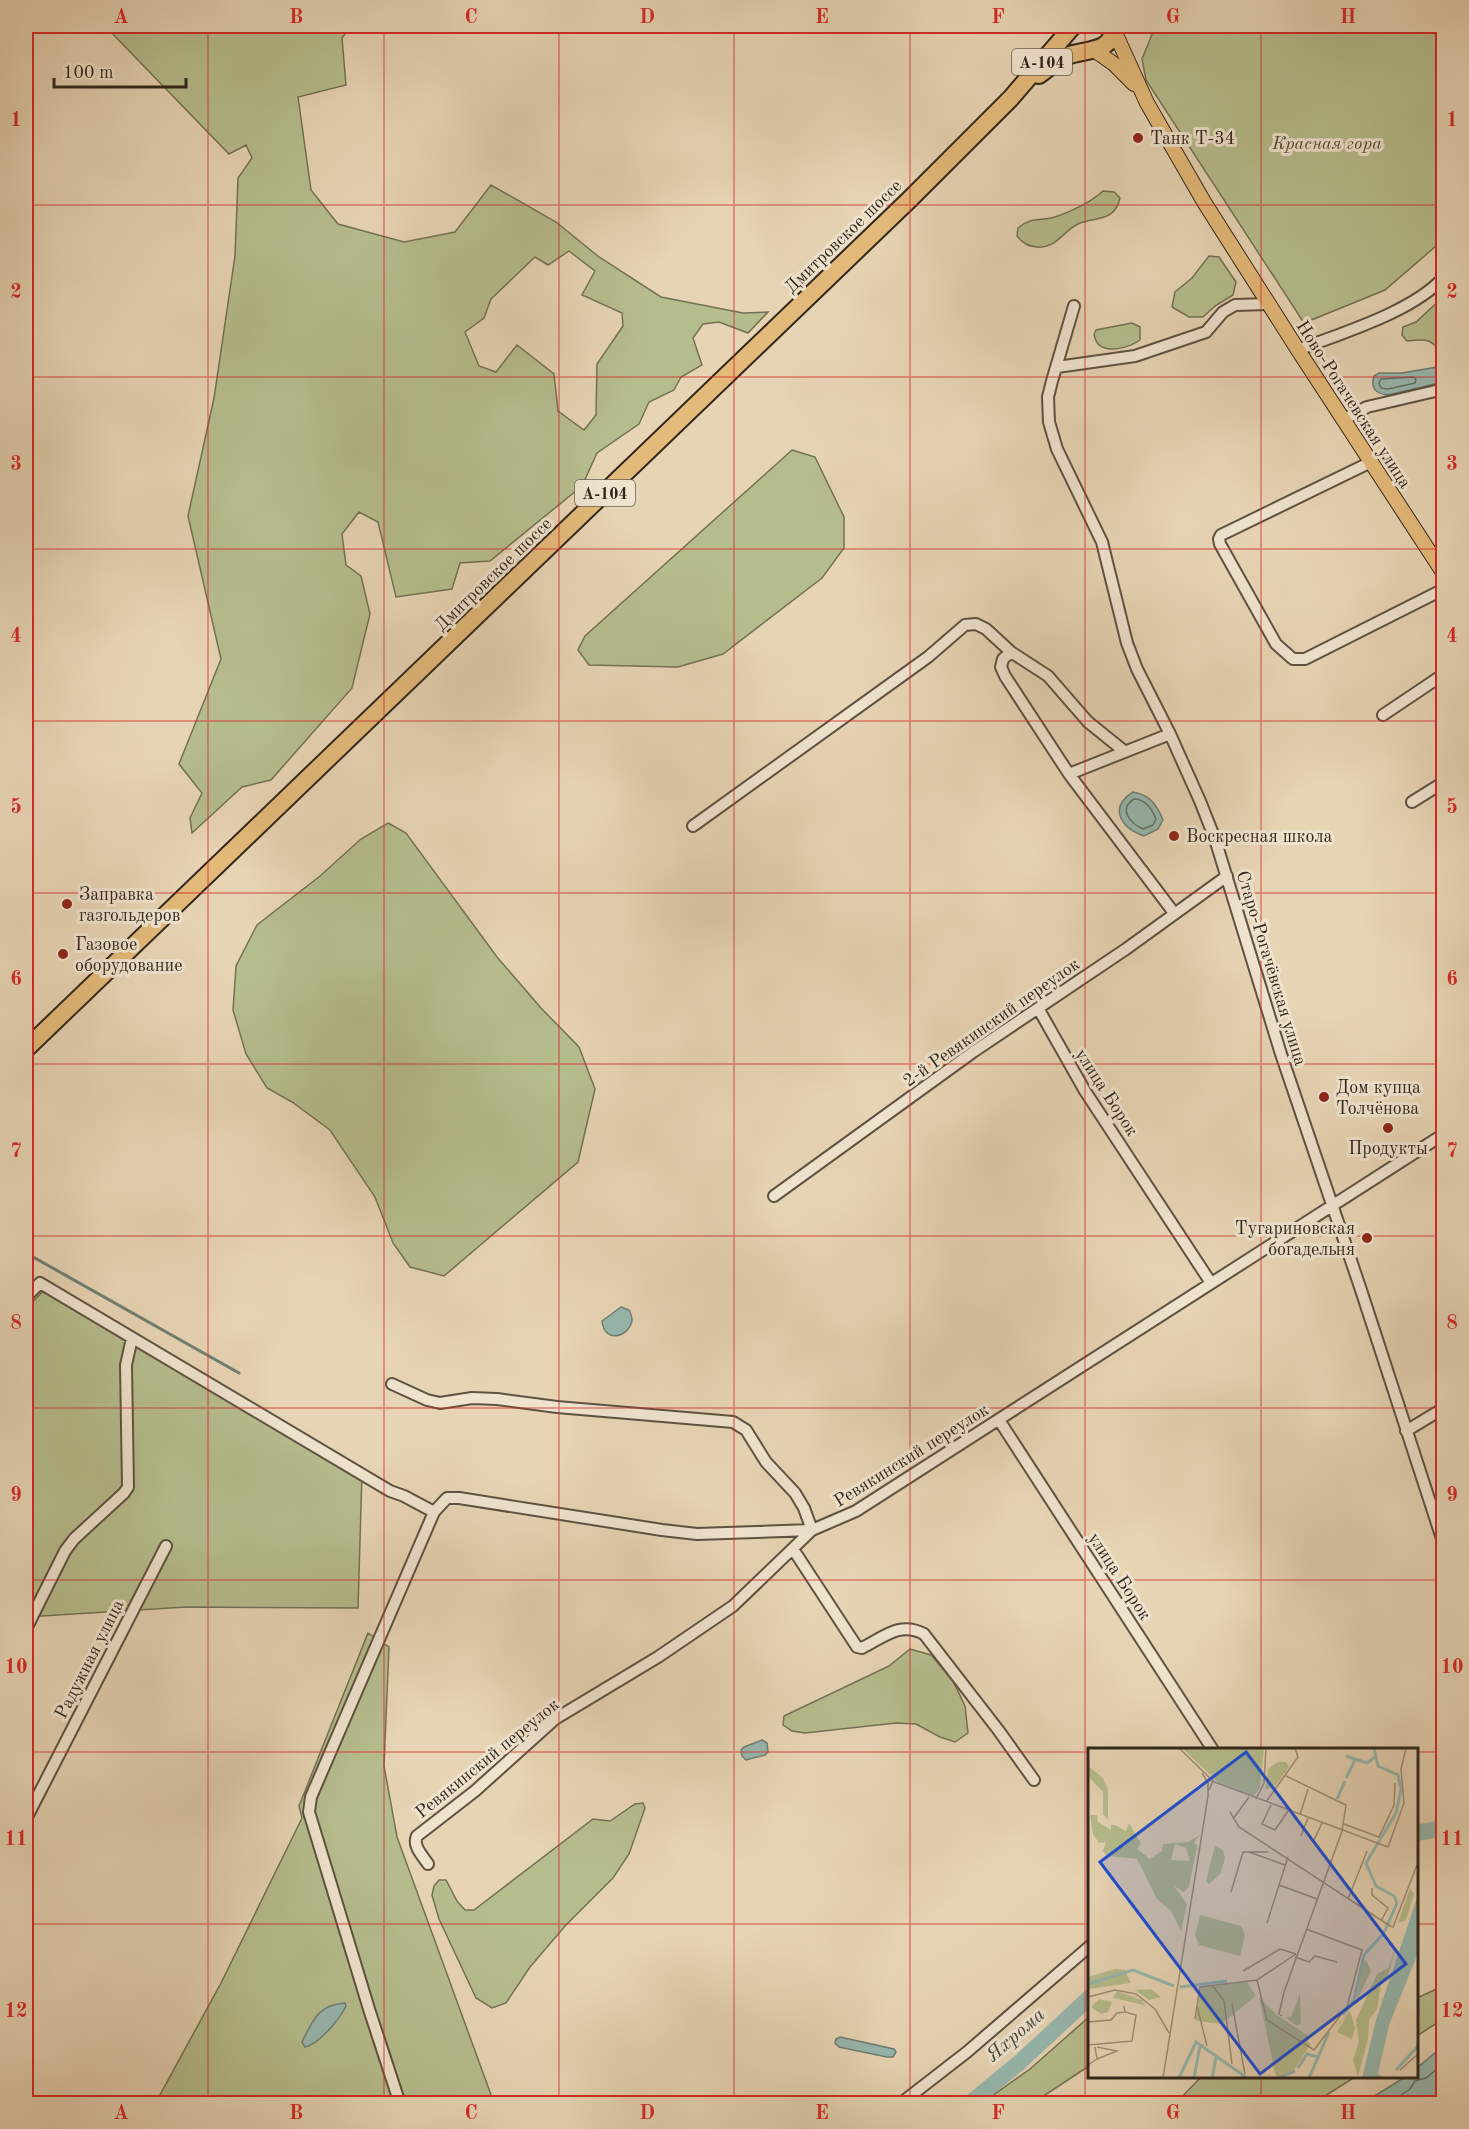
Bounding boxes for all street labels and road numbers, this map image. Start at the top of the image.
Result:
road number: А-104 [1012,49,1072,75]
street label: Дмитровское шоссе [782,177,906,297]
street label: Ново-Рогачевская улица [1292,318,1414,492]
road number: А-104 [575,480,635,506]
street label: Дмитровское шоссе [432,515,556,635]
street label: Старо-Рогачёвская улица [1233,869,1309,1068]
street label: 2-й Ревякинский переулок [900,955,1083,1091]
street label: улица Борок [1071,1046,1141,1139]
street label: Ревякинский переулок [831,1401,992,1511]
street label: улица Борок [1084,1530,1154,1623]
street label: Радужная улица [52,1597,128,1722]
street label: Ревякинский переулок [413,1696,563,1822]

